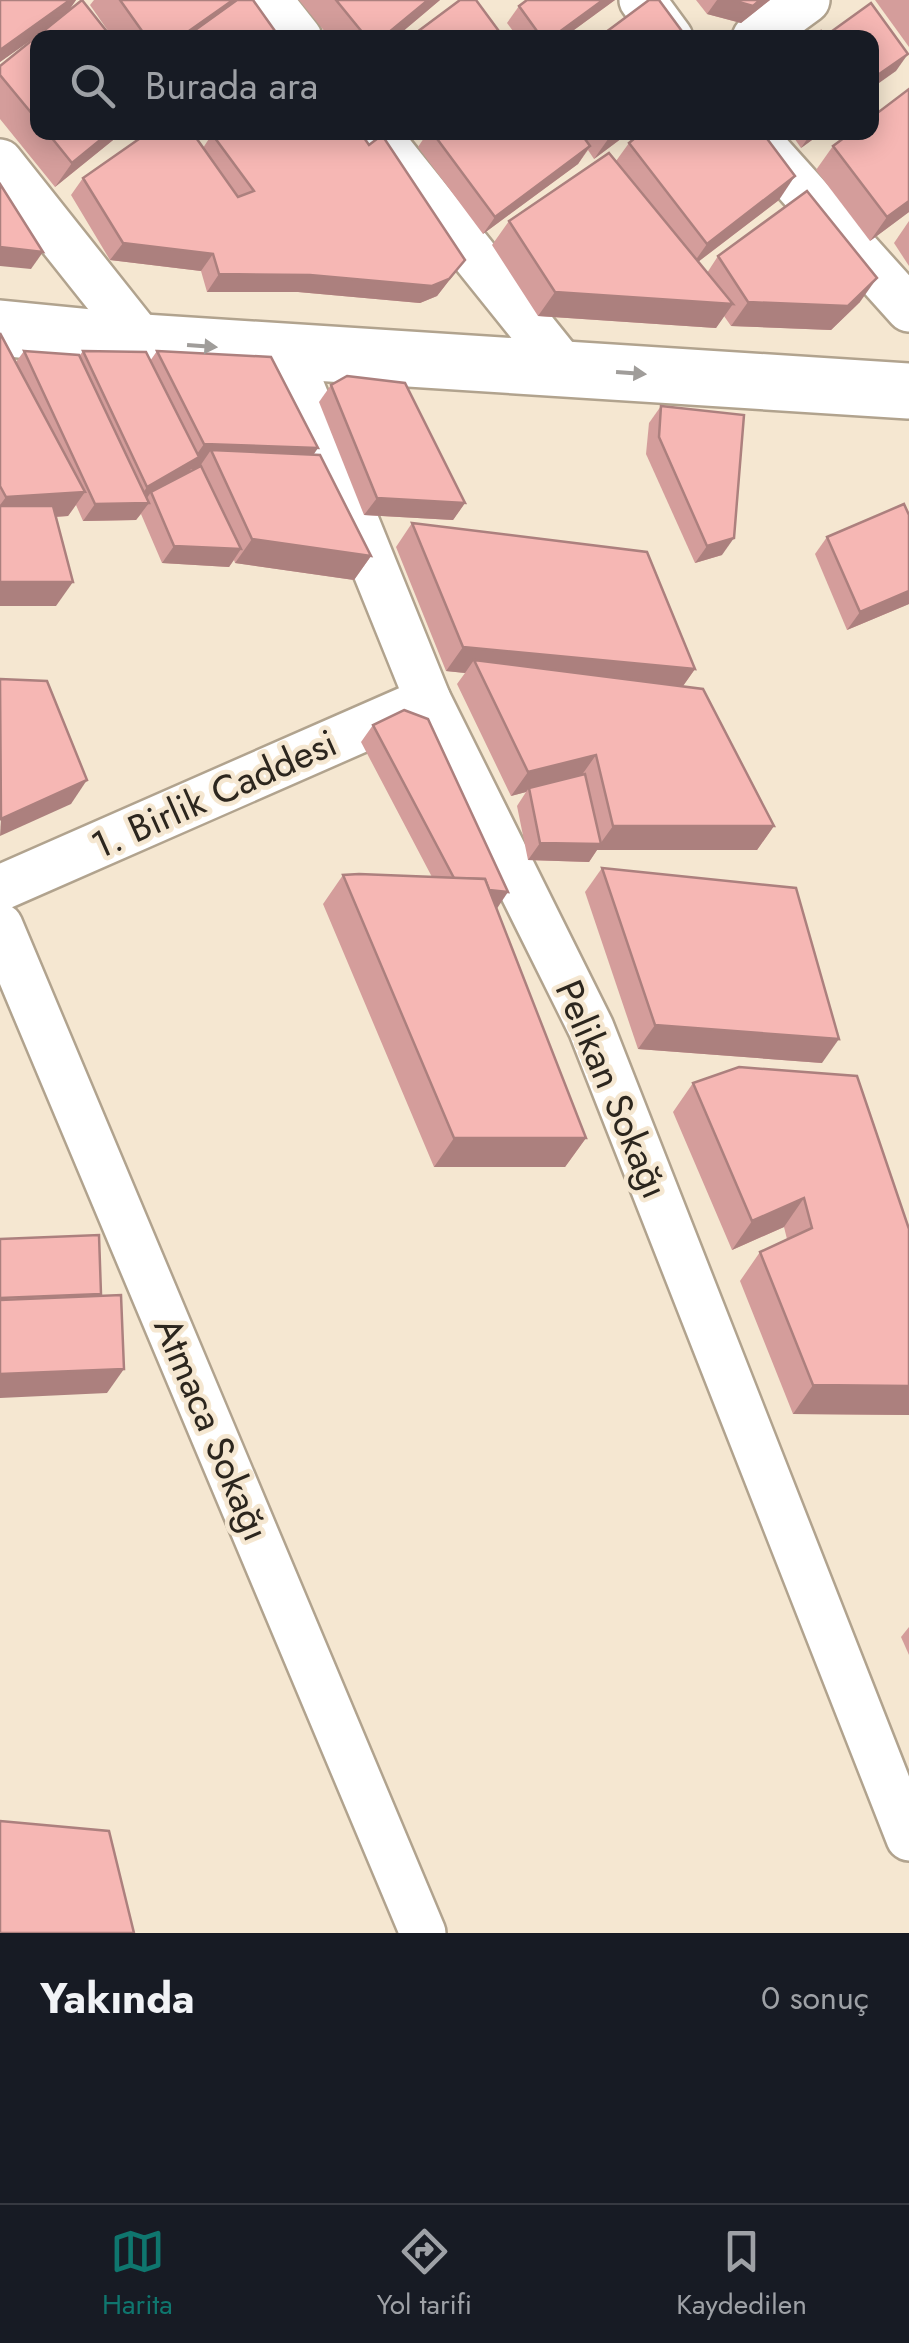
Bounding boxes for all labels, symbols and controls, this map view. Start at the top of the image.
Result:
search box [30,30,879,140]
icon: search [65,58,120,113]
text: Burada ara [145,58,318,113]
one-way arrow [186,338,218,354]
one-way arrow [615,365,647,381]
street label: 1. Birlik Caddesi [82,715,345,872]
street label: Pelikan Sokağı [542,971,683,1206]
street label: Atmaca Sokağı [141,1308,284,1549]
text: Yakında [40,1968,195,2029]
text: 0 sonuç [761,1975,869,2021]
tab: Harita [102,2224,173,2325]
tab: Yol tarifi [377,2224,472,2325]
tab: Kaydedilen [676,2224,807,2325]

